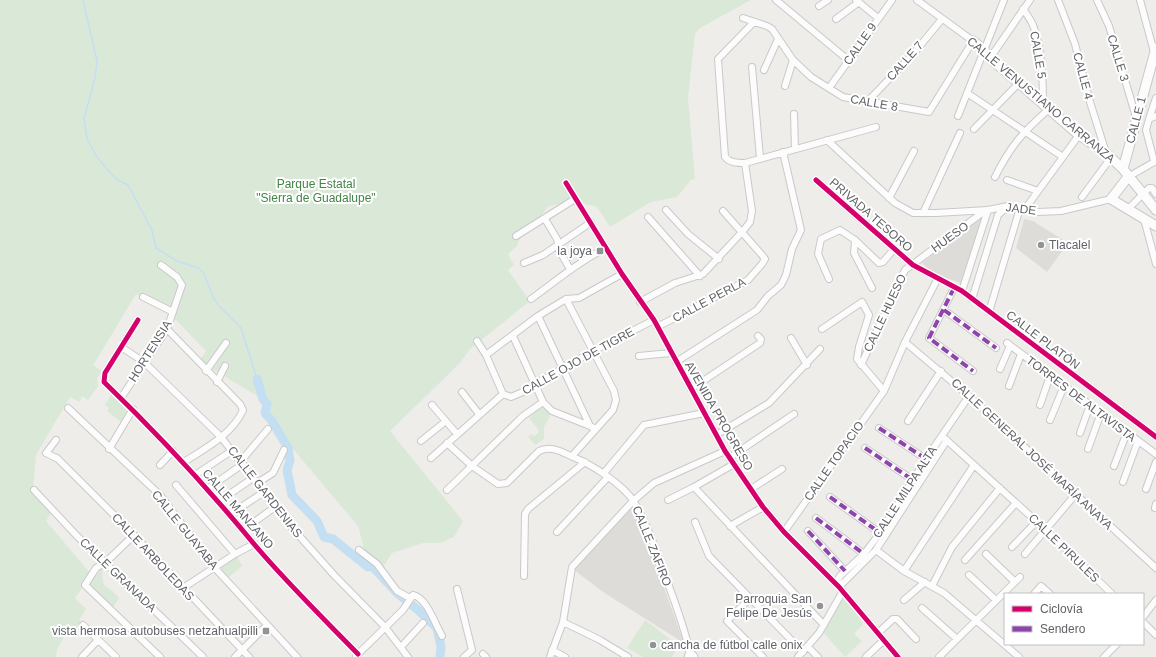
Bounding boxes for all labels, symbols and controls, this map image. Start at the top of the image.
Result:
street label: CALLE 9 [840,20,880,68]
street label: CALLE 5 [1027,30,1049,80]
street label: CALLE 3 [1104,33,1132,83]
street label: CALLE VENUSTIANO CARRANZA [964,34,1118,166]
street label: CALLE 7 [884,38,926,84]
street label: CALLE 4 [1070,51,1096,101]
street label: CALLE 8 [849,92,899,114]
street label: CALLE 1 [1123,95,1149,145]
street label: PRIVADA TESORO [827,175,915,255]
park label: Parque Estatal "Sierra de Guadalupe" [256,177,376,205]
street label: JADE [1005,200,1037,218]
street label: HUESO [929,219,971,255]
place label: Tlacalel [1049,238,1090,252]
marker: Tlacalel [1036,240,1046,250]
place label: la joya [557,244,592,258]
marker: la joya [595,246,605,256]
street label: CALLE HUESO [861,272,909,354]
street label: CALLE PERLA [670,275,748,325]
street label: CALLE PLATÓN [1003,307,1083,372]
street label: HORTENSIA [126,318,174,384]
street label: CALLE OJO DE TIGRE [520,324,636,398]
street label: TORRES DE ALTAVISTA [1023,353,1139,445]
street label: AVENIDA PROGRESO [682,359,756,473]
street label: CALLE GENERAL JOSÉ MARÍA ANAYA [949,375,1116,532]
street label: CALLE TOPACIO [801,418,867,504]
street label: CALLE MILPA ALTA [870,443,940,541]
street label: CALLE GARDENIAS [225,444,305,540]
street label: CALLE MANZANO [199,466,277,552]
street label: CALLE GUAYABA [149,488,221,572]
street label: CALLE ZAFIRO [630,504,674,588]
street label: CALLE ARBOLEDAS [109,511,197,603]
street label: CALLE PIRULES [1026,511,1102,585]
street label: CALLE GRANADA [77,535,159,615]
place label: Parroquia San Felipe De Jesús [726,592,812,620]
legend [1004,593,1144,645]
marker: Parroquia San Felipe De Jesús [815,601,825,611]
text: Ciclovía [1040,602,1083,616]
text: Sendero [1040,622,1086,636]
place label: vista hermosa autobuses netzahualpilli [52,624,258,638]
marker: vista hermosa autobuses netzahualpilli [261,626,271,636]
place label: cancha de fútbol calle onix [661,638,802,652]
marker: cancha de fútbol calle onix [648,640,658,650]

